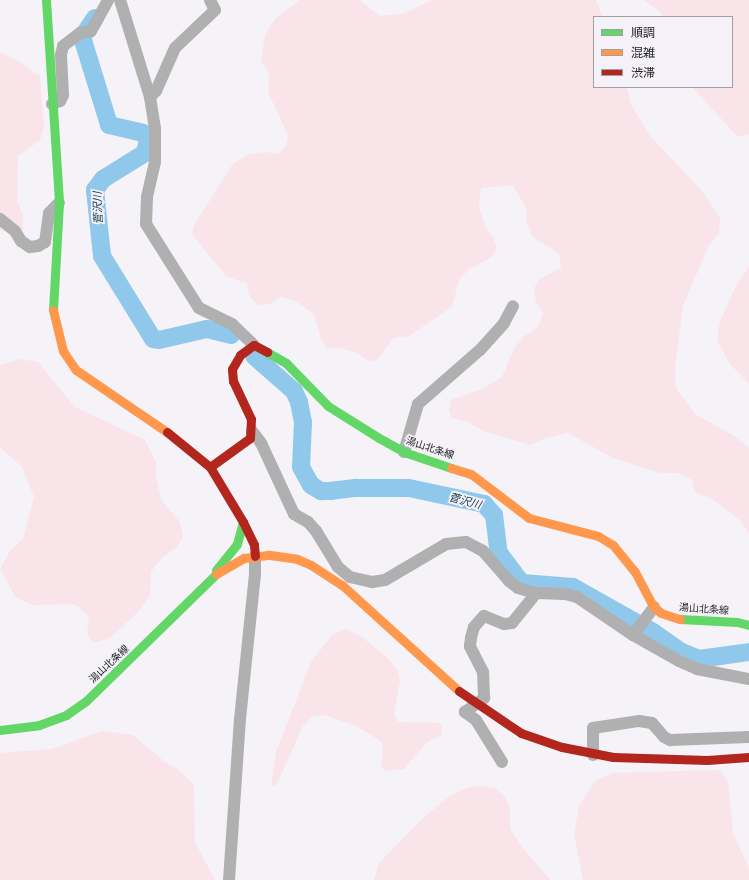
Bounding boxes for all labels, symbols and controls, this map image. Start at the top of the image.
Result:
legend [593,16,733,88]
text: 順調 [631,26,655,40]
text: 混雑 [631,46,655,60]
text: 渋滞 [631,66,655,80]
water label: 菅沢川 [91,191,105,225]
street label: 湯山北条線 [404,435,456,461]
water label: 菅沢川 [447,490,483,512]
street label: 湯山北条線 [679,601,729,617]
street label: 湯山北条線 [87,643,131,685]

